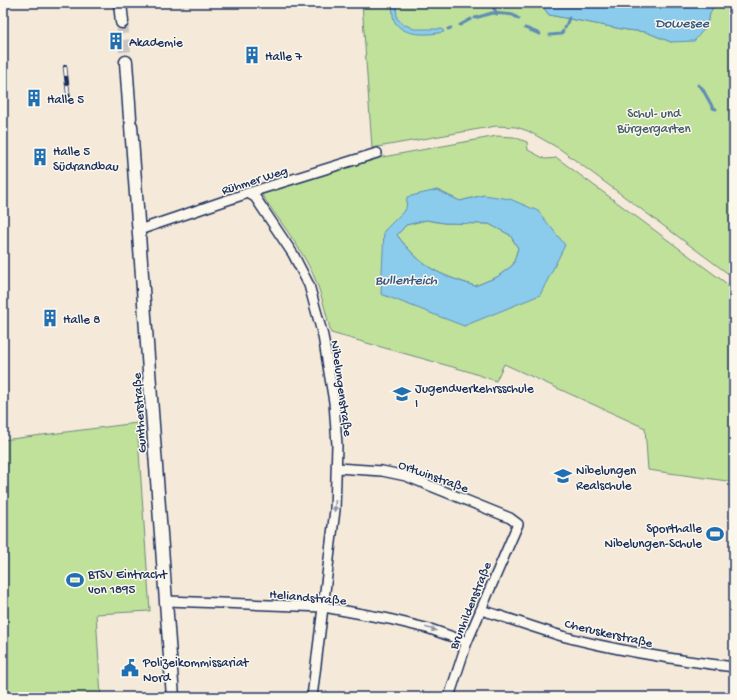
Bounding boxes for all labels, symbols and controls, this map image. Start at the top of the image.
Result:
water label: Dowesee [655,16,710,33]
building icon: Akademie [106,31,126,51]
place label: Akademie [129,36,183,51]
building icon: Halle 7 [242,45,262,65]
place label: Halle 7 [265,50,303,65]
building icon: Halle 5 [24,88,44,108]
place label: Halle 5 [47,93,84,108]
park label: Schul- und Bürgergarten [616,107,692,137]
place label: Halle 5 Südrandbau [53,145,119,175]
building icon: Halle 5 Südrandbau [30,147,50,167]
street label: Rühmer Weg [220,164,290,199]
water label: Bullenteich [375,273,437,290]
building icon: Halle 8 [40,308,60,328]
place label: Halle 8 [63,313,100,328]
street label: Nibelungenstraße [326,339,355,438]
street label: Guntherstraße [130,372,151,454]
place label: Jugendverkehrsschule I [415,382,534,412]
school or university icon: Jugendverkehrsschule I [392,384,412,404]
street label: Ortwinstraße [396,458,470,497]
place label: Nibelungen Realschule [576,464,637,494]
school or university icon: Nibelungen Realschule [553,466,573,486]
one-way arrow [332,500,339,513]
place label: Sporthalle Nibelungen-Schule [605,522,702,552]
sports icon: Sporthalle Nibelungen-Schule [705,524,725,544]
street label: Brunhildenstraße [447,560,496,653]
place label: BTSV Eintracht von 1895 [87,568,169,598]
sports icon: BTSV Eintracht von 1895 [65,570,85,590]
street label: Heliandstraße [269,588,347,609]
street label: Cheruskerstraße [563,617,654,652]
one-way arrow [425,626,437,632]
place label: Polizeikommissariat Nord [142,656,250,686]
public building icon: Polizeikommissariat Nord [120,658,140,678]

